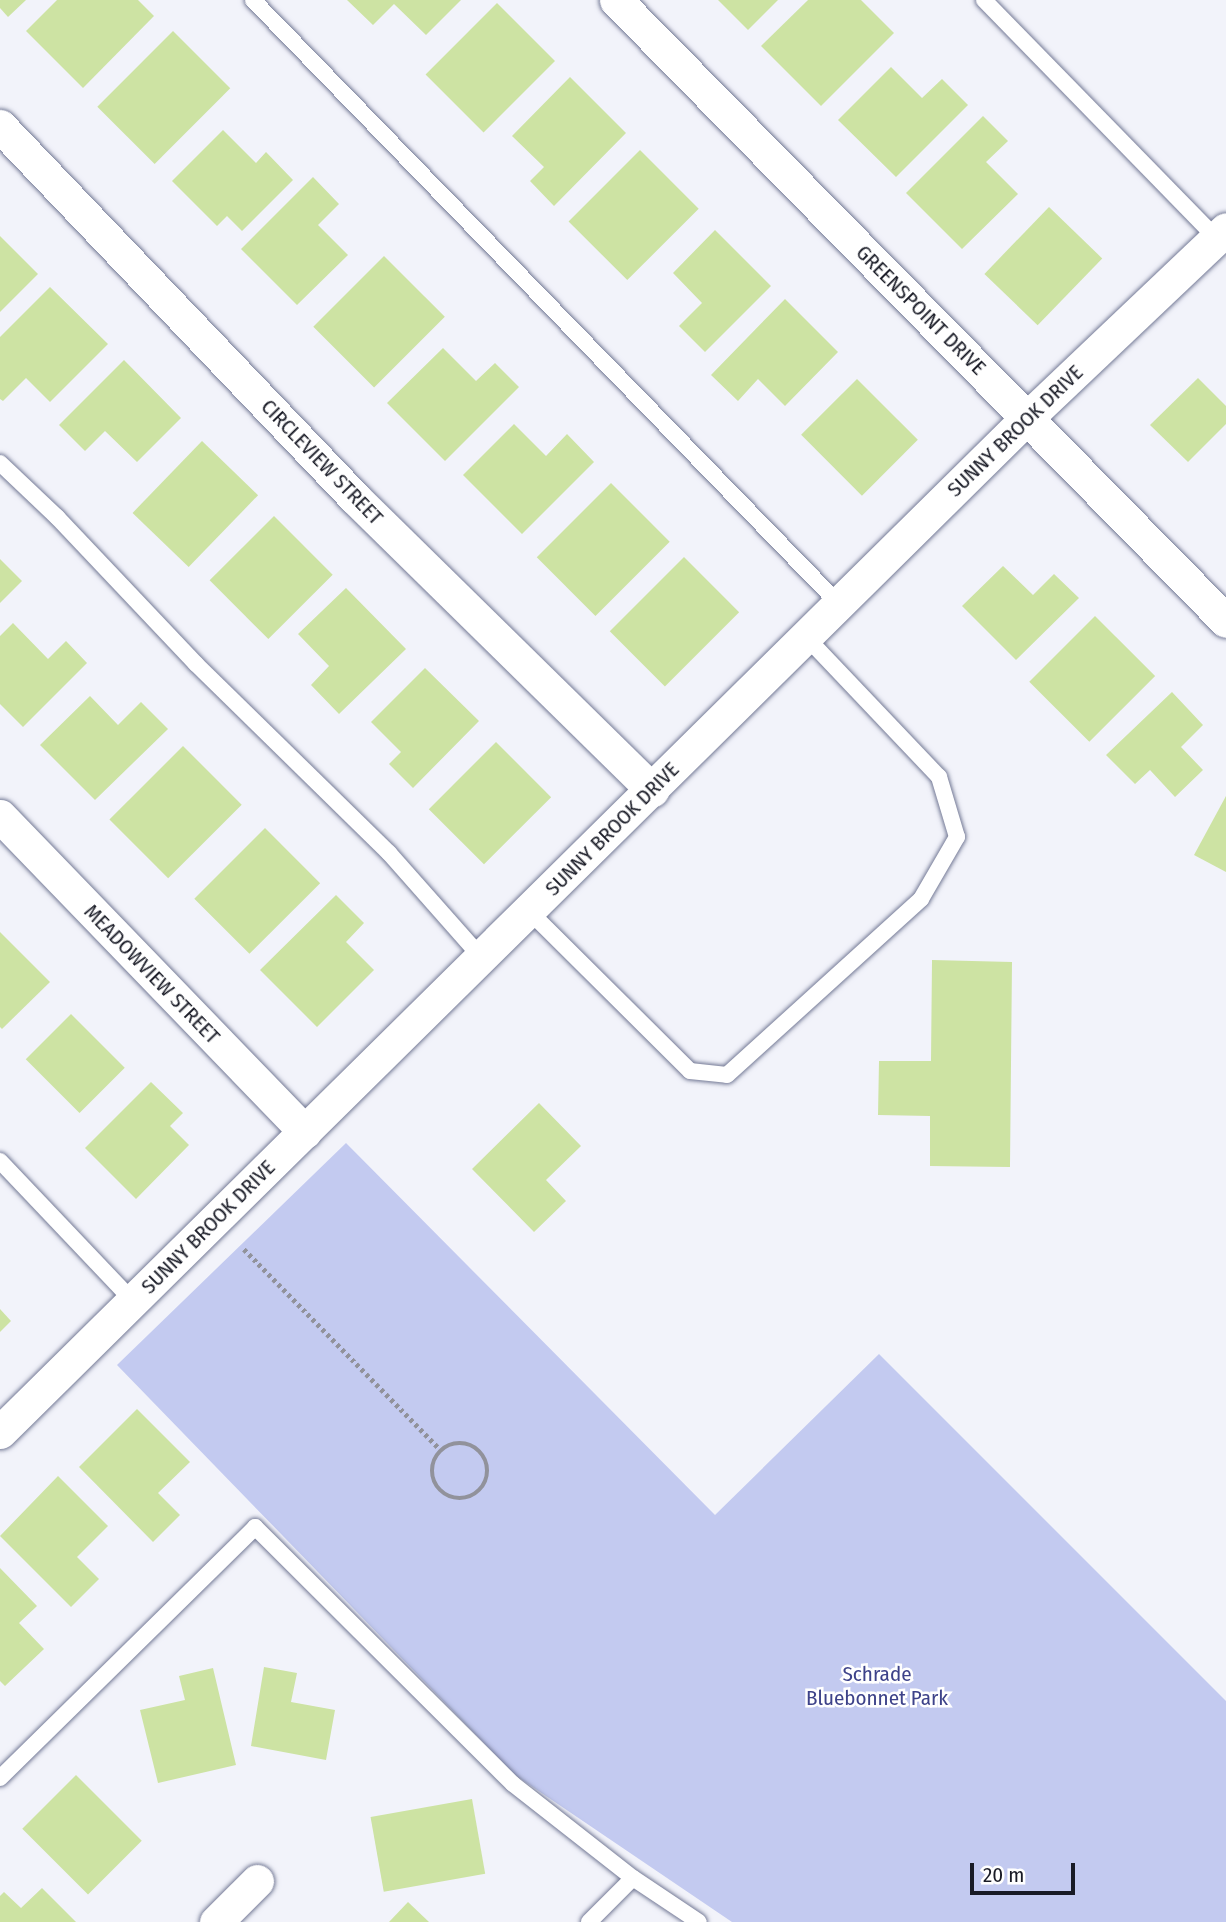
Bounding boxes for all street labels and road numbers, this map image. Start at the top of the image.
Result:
street label: GREENSPOINT DRIVE [851,240,991,380]
street label: SUNNY BROOK DRIVE [942,360,1088,502]
street label: CIRCLEVIEW STREET [256,394,388,530]
street label: SUNNY BROOK DRIVE [540,757,684,901]
street label: MEADOWVIEW STREET [79,899,225,1049]
street label: SUNNY BROOK DRIVE [136,1155,280,1299]

